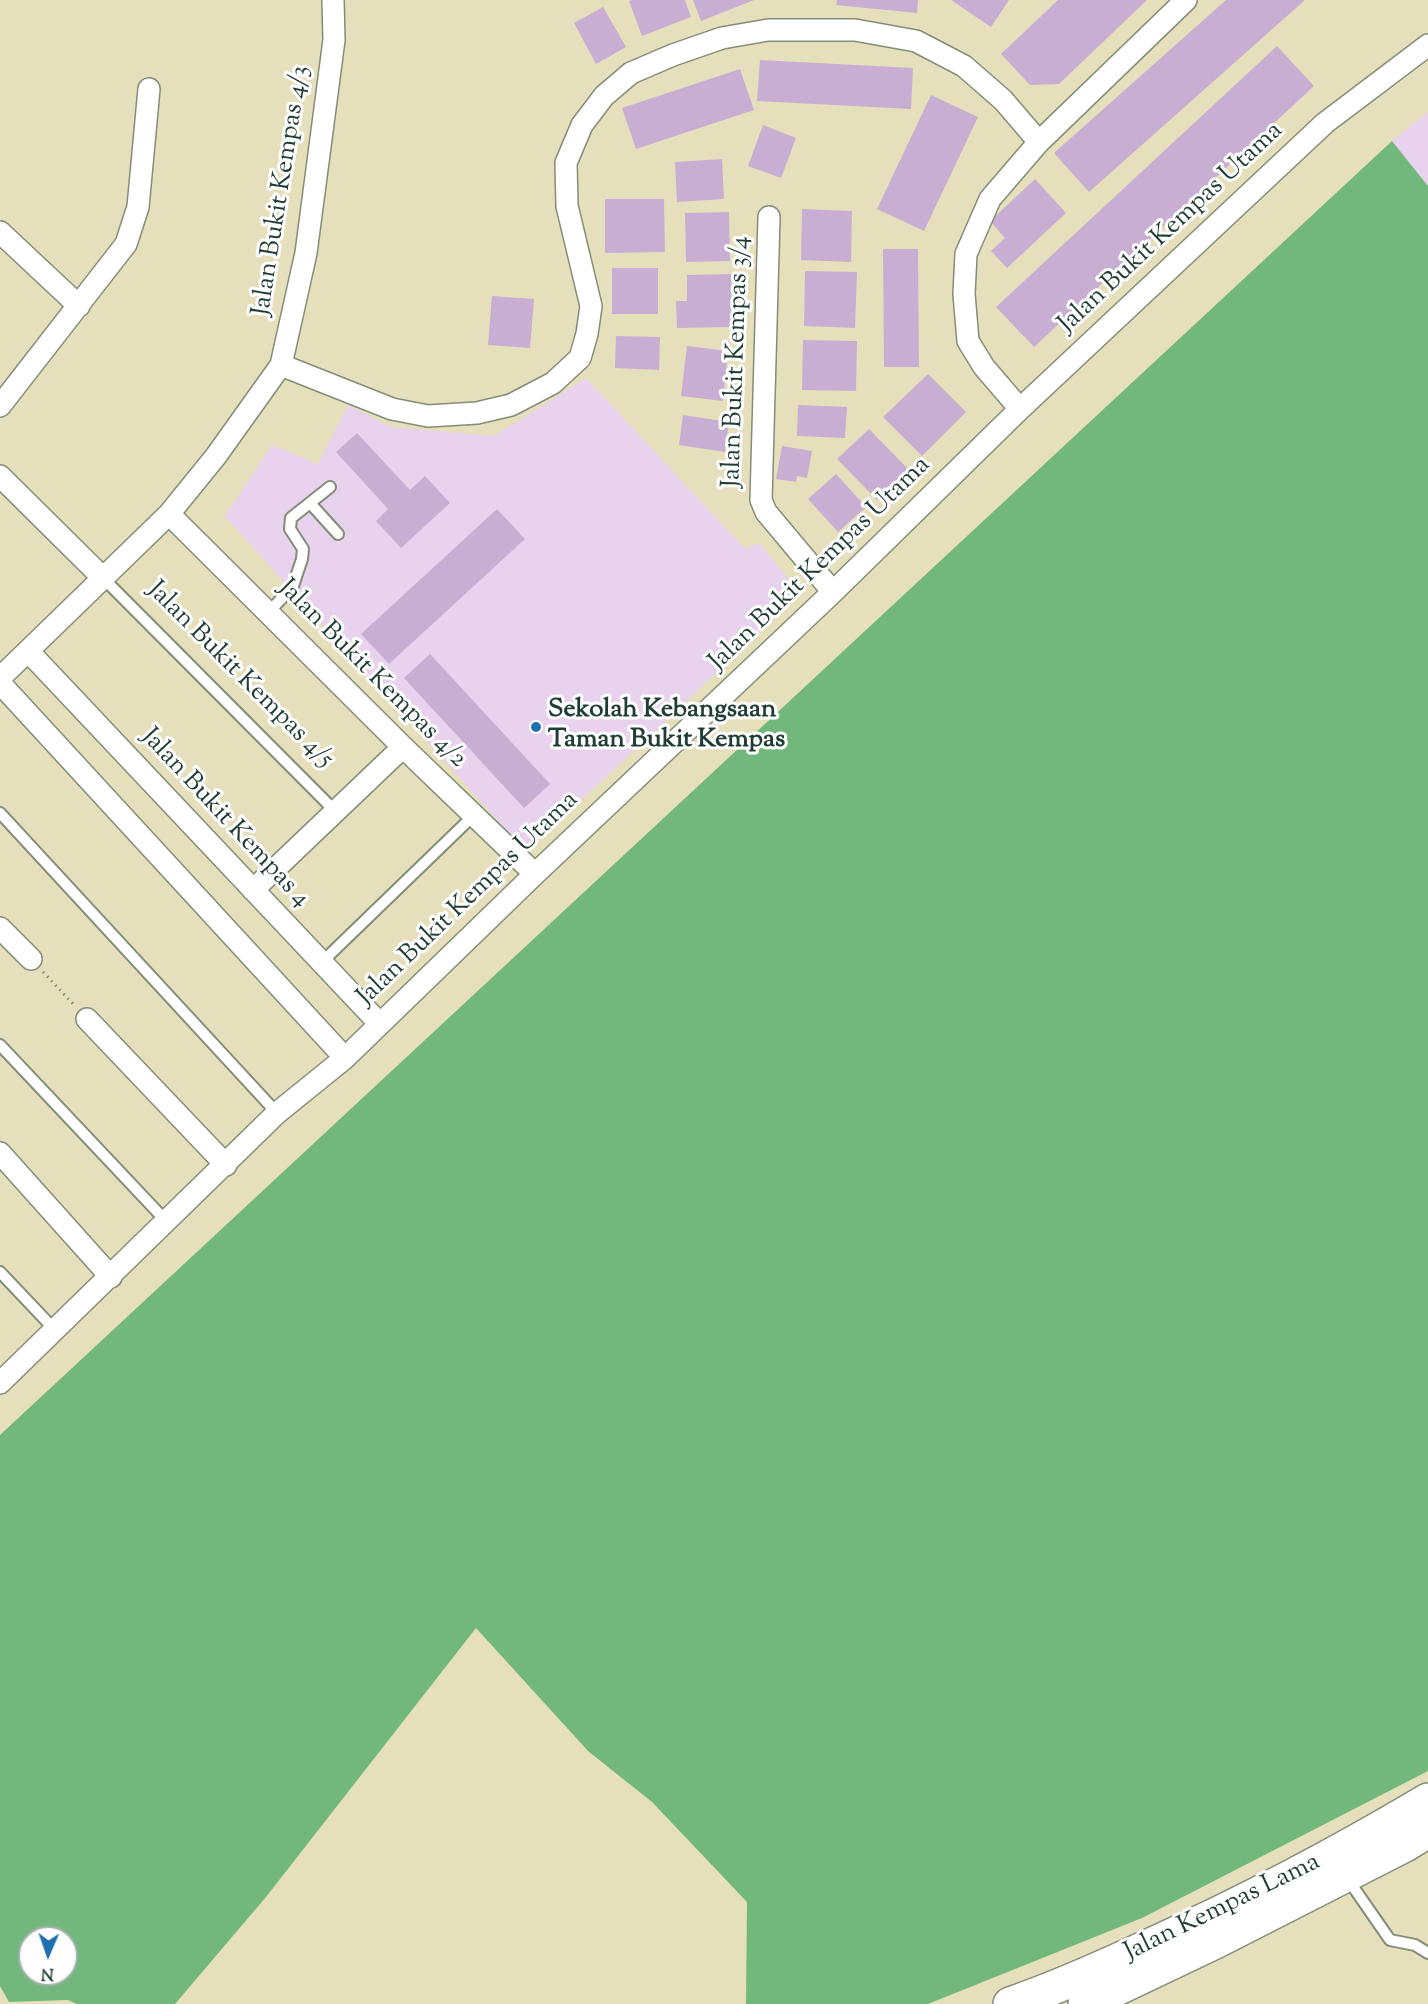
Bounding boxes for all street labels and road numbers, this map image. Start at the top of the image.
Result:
street label: Jalan Bukit Kempas 4/3 [248,64,318,318]
street label: Jalan Bukit Kempas Utama [1053,117,1291,341]
street label: Jalan Bukit Kempas 3/4 [718,236,758,488]
street label: Jalan Bukit Kempas Utama [704,451,938,679]
street label: Jalan Bukit Kempas 4/2 [270,574,472,776]
street label: Jalan Bukit Kempas 4/5 [139,576,339,776]
street label: Jalan Bukit Kempas 4 [133,723,315,915]
street label: Jalan Bukit Kempas Utama [352,786,586,1014]
street label: Jalan Kempas Lama [1120,1848,1326,1970]

